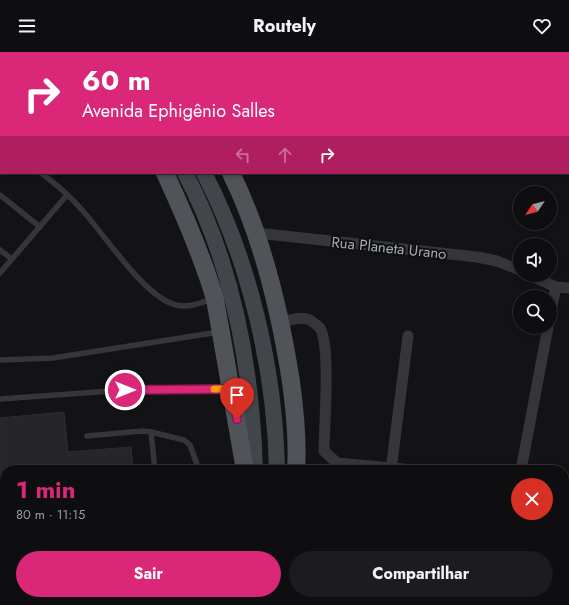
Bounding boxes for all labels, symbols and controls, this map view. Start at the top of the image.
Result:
text: Routely [253,13,316,39]
icon: menu [16,15,38,37]
icon: heart [531,15,553,37]
text: 60 m [82,60,151,101]
icon: right [16,68,68,120]
text: Avenida Ephigênio Salles [82,98,275,124]
icon: left [232,144,254,166]
icon: ahead [274,144,296,166]
icon: right [316,144,338,166]
north arrow [513,186,557,230]
map controls [513,186,557,334]
street label: Rua Planeta Urano [330,231,448,265]
button: sound [513,238,557,282]
button: search [513,290,557,334]
position arrow [104,369,146,411]
pin [220,378,254,419]
icon: arrive [226,384,248,406]
text: 1 min [16,472,76,507]
button: close [511,478,553,520]
text: 80 m · 11:15 [16,505,85,524]
button: Sair [16,551,281,597]
button: Compartilhar [289,551,553,597]

